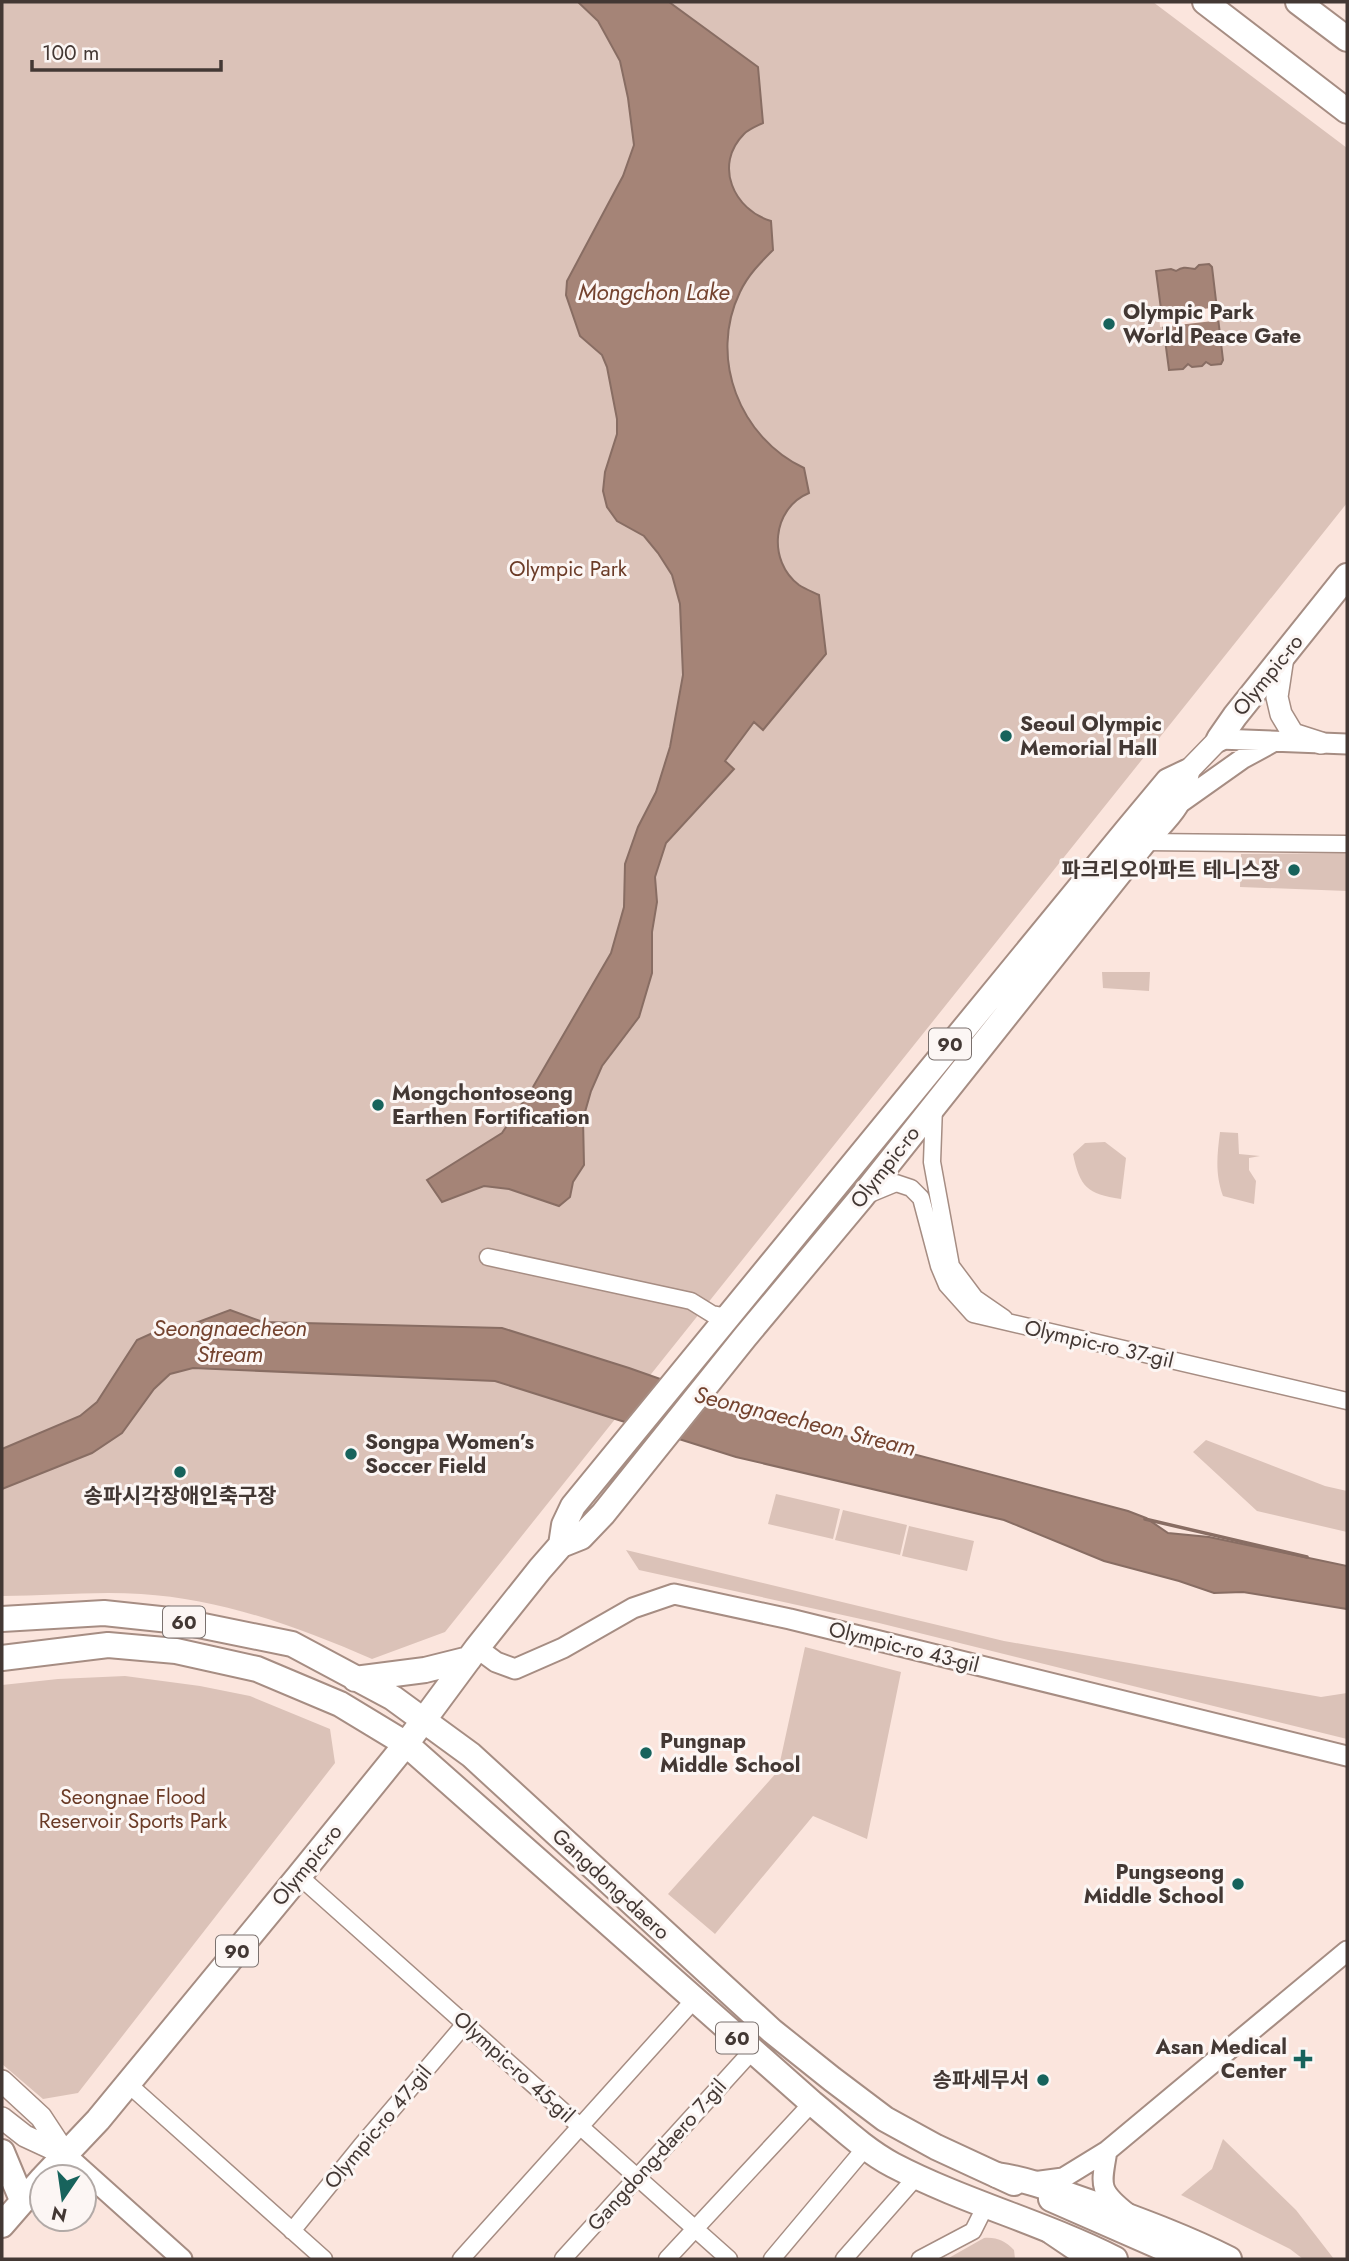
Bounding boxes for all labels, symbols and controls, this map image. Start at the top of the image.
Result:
scale bar [32,28,220,72]
text: 100 m [42,38,99,68]
water label: Mongchon Lake [578,275,730,309]
place label: Olympic Park World Peace Gate [1123,297,1301,351]
marker: Olympic Park World Peace Gate [1101,316,1117,332]
park label: Olympic Park [509,554,628,584]
street label: Olympic-ro [1226,628,1310,722]
place label: Seoul Olympic Memorial Hall [1020,709,1162,763]
marker: Seoul Olympic Memorial Hall [998,728,1014,744]
place label: 파크리오아파트 테니스장 [1061,855,1280,885]
marker: 파크리오아파트 테니스장 [1286,862,1302,878]
road number: 90 [929,1028,971,1060]
place label: Mongchontoseong Earthen Fortification [392,1078,590,1132]
marker: Mongchontoseong Earthen Fortification [370,1097,386,1113]
street label: Olympic-ro [843,1119,927,1215]
water label: Seongnaecheon Stream [153,1311,307,1371]
street label: Olympic-ro 37-gil [1021,1312,1177,1376]
water label: Seongnaecheon Stream [691,1377,919,1465]
place label: Songpa Women’s Soccer Field [365,1427,535,1481]
marker: Songpa Women’s Soccer Field [343,1446,359,1462]
marker: 송파시각장애인축구장 [172,1464,188,1480]
place label: 송파시각장애인축구장 [83,1481,277,1511]
road number: 60 [163,1606,205,1638]
street label: Olympic-ro 43-gil [826,1614,982,1680]
place label: Pungnap Middle School [660,1726,800,1780]
marker: Pungnap Middle School [638,1745,654,1761]
park label: Seongnae Flood Reservoir Sports Park [39,1782,228,1836]
street label: Olympic-ro [265,1818,349,1912]
street label: Gangdong-daero [545,1821,677,1947]
place label: Pungseong Middle School [1084,1857,1224,1911]
marker: Pungseong Middle School [1230,1876,1246,1892]
road number: 90 [216,1936,258,1966]
street label: Olympic-ro 45-gil [447,2004,581,2130]
road number: 60 [716,2022,758,2054]
place label: Asan Medical Center [1154,2032,1287,2086]
marker: Asan Medical Center [1293,2049,1313,2069]
street label: Olympic-ro 47-gil [317,2059,439,2195]
place label: 송파세무서 [932,2065,1029,2095]
street label: Gangdong-daero 7-gil [580,2072,734,2238]
marker: 송파세무서 [1035,2072,1051,2088]
north arrow [28,2163,98,2233]
text: N [49,2199,70,2229]

